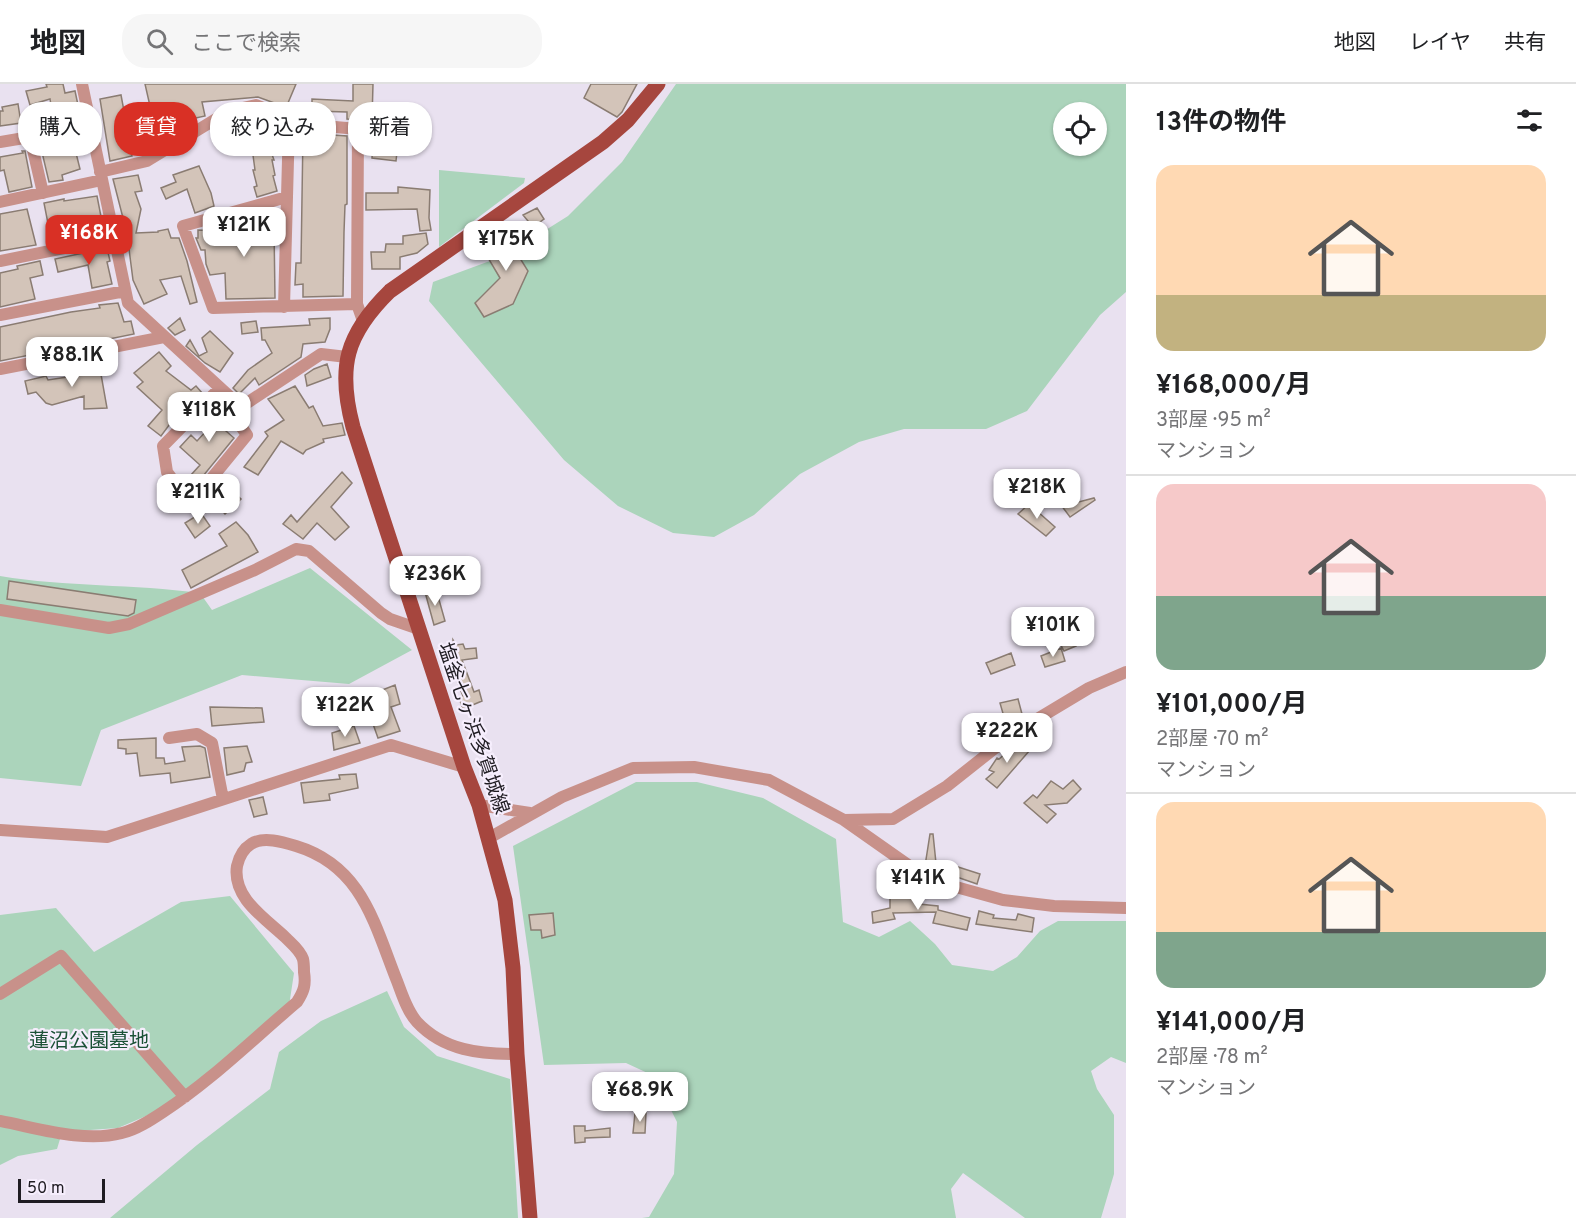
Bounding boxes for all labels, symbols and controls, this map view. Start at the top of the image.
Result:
search box [122,14,542,68]
icon: search [143,25,176,58]
text: 地図 [30,27,86,63]
text: 地図 [1334,30,1376,57]
text: レイヤ [1409,30,1471,57]
text: 共有 [1504,30,1546,57]
text: ここで検索 [191,31,301,58]
chip: 購入 [18,102,102,156]
chip: 賃貸 [114,102,198,156]
chip: 絞り込み [210,102,336,156]
chip: 新着 [348,102,432,156]
map controls [1053,102,1107,156]
button: locate [1053,102,1107,156]
icon: filters [1513,104,1546,137]
text: 13件の物件 [1156,107,1286,140]
icon: home [1297,204,1405,312]
pin: ¥121K [202,207,286,258]
text: ¥121K [217,213,271,239]
pin: ¥168K [47,215,131,266]
text: ¥168K [59,221,119,247]
pin: ¥175K [464,221,548,272]
text: ¥175K [477,227,535,253]
pin: ¥88.1K [23,337,121,388]
text: ¥88.1K [40,343,104,369]
text: ¥168,000/月 [1156,370,1311,403]
pin: ¥118K [167,392,251,443]
text: ¥118K [182,398,236,424]
text: 3部屋 · 95 m² [1156,408,1271,434]
text: マンション [1156,439,1256,465]
pin: ¥218K [995,469,1079,520]
pin: ¥211K [156,474,240,525]
text: ¥218K [1007,475,1067,501]
text: ¥211K [171,480,225,506]
icon: home [1297,523,1405,631]
pin: ¥236K [393,556,477,607]
text: ¥236K [404,562,466,588]
pin: ¥101K [1011,607,1095,658]
text: ¥101K [1025,613,1081,639]
street label: 塩釜七ヶ浜多賀城線 [431,639,514,818]
pin: ¥122K [303,687,387,738]
text: ¥101,000/月 [1156,689,1307,722]
text: ¥122K [316,693,374,719]
pin: ¥222K [965,713,1049,764]
text: ¥222K [976,719,1039,745]
text: 2部屋 · 70 m² [1156,727,1268,753]
text: マンション [1156,758,1256,784]
icon: home [1297,841,1405,949]
pin: ¥141K [876,860,960,911]
text: ¥141K [890,866,946,892]
text: ¥141,000/月 [1156,1007,1307,1040]
park label: 蓮沼公園墓地 [29,1029,149,1055]
text: 2部屋 · 78 m² [1156,1045,1268,1071]
pin: ¥68.9K [591,1072,689,1123]
text: マンション [1156,1076,1256,1102]
text: ¥68.9K [606,1078,674,1104]
scale bar [18,1176,105,1204]
text: 50 m [27,1179,65,1199]

